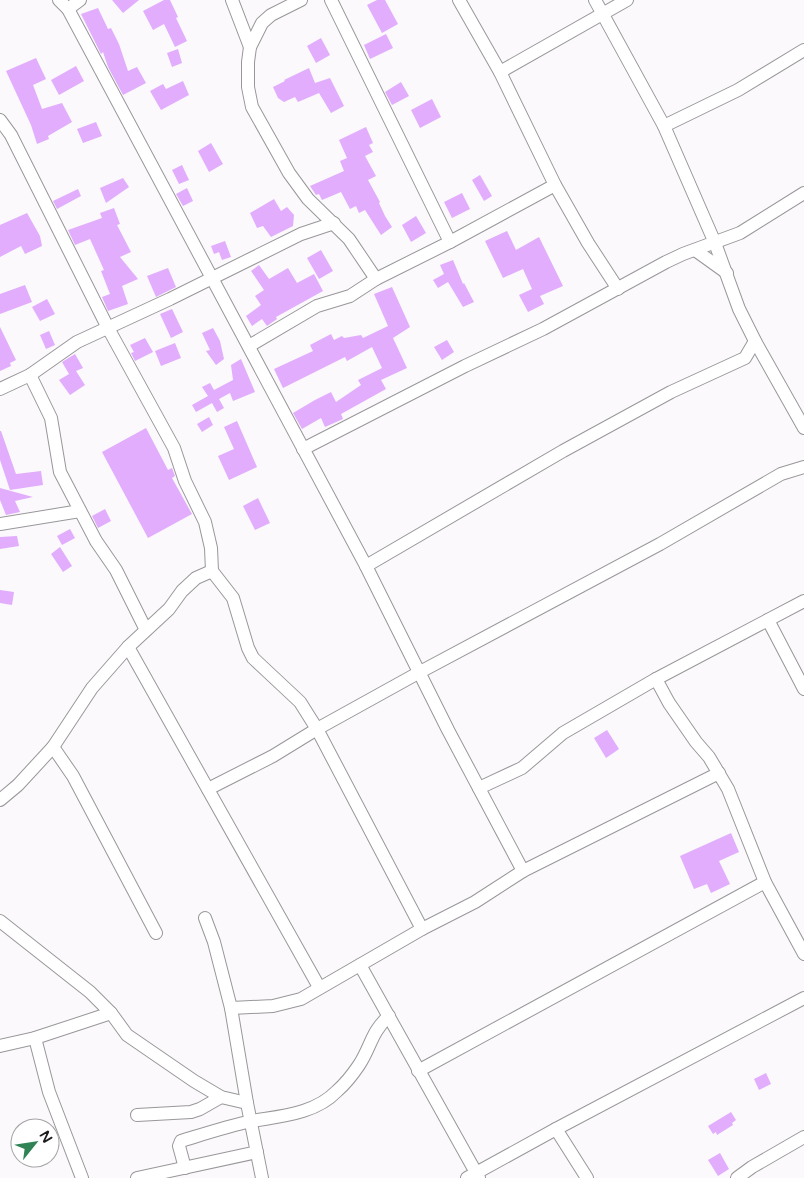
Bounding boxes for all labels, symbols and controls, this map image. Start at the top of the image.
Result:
north arrow [10,1118,60,1168]
text: N [36,1128,56,1146]

